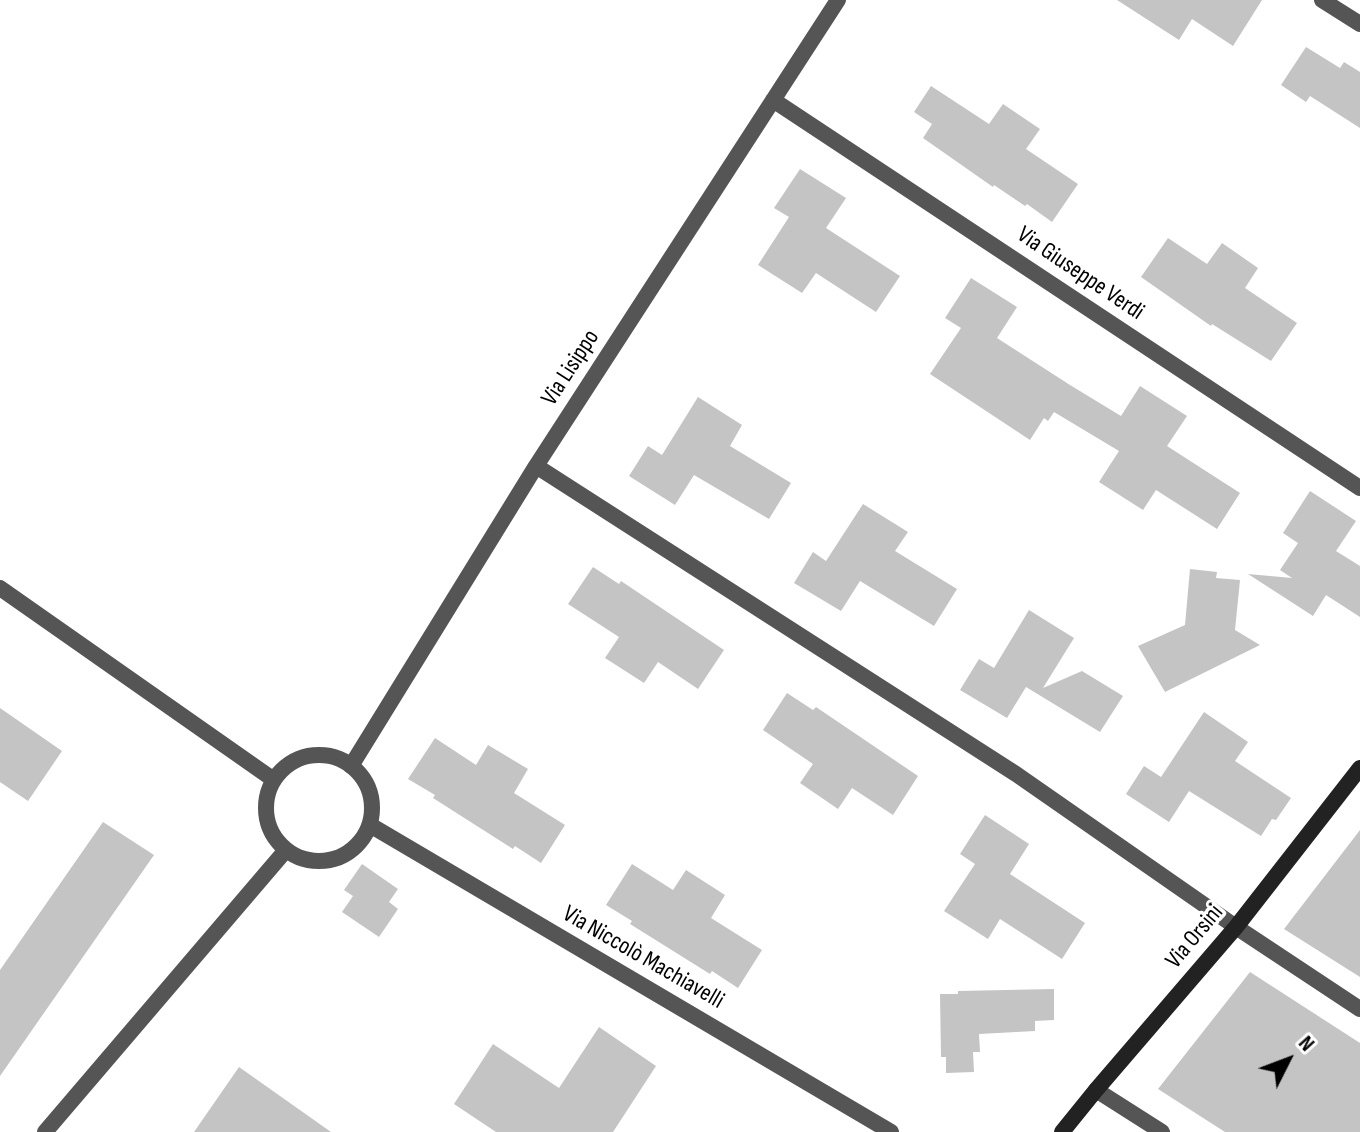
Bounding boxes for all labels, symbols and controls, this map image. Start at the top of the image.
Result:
street label: Via Giuseppe Verdi [1011,221,1149,327]
street label: Via Lisippo [536,325,606,411]
street label: Via Orsini [1160,899,1230,975]
street label: Via Niccolò Machiavelli [557,900,729,1016]
north arrow [1248,1020,1328,1100]
text: N [1292,1030,1320,1057]

